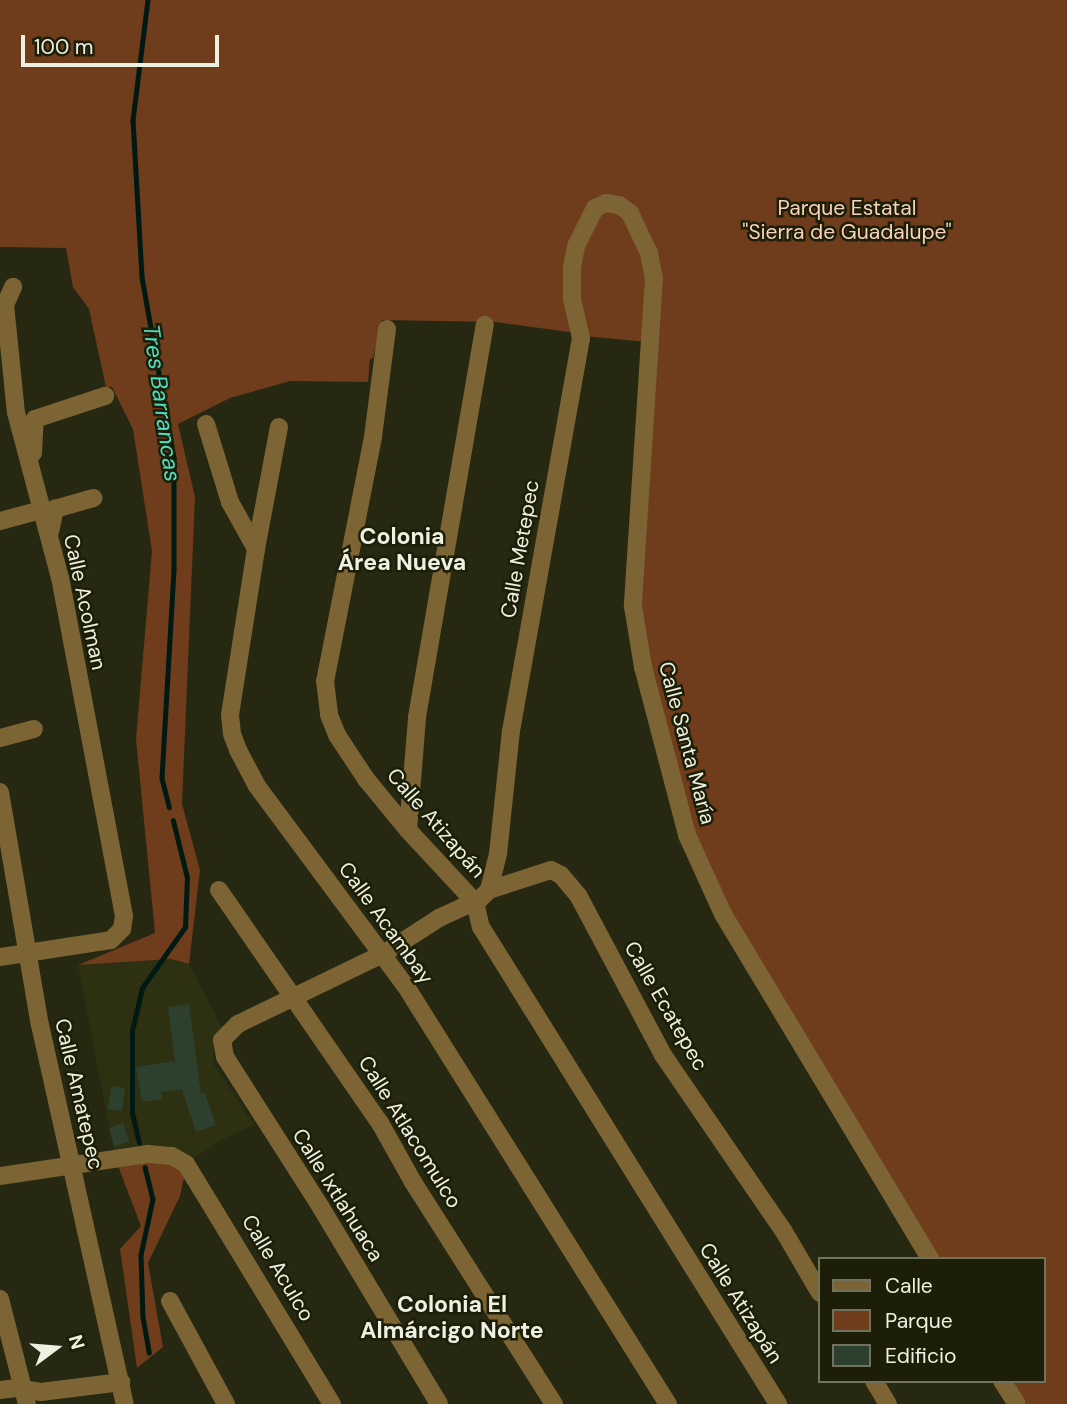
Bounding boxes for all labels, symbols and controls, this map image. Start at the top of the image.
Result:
scale bar [24,21,222,65]
text: 100 m [34,33,94,61]
park label: Parque Estatal "Sierra de Guadalupe" [742,195,952,245]
water label: Tres Barrancas [137,323,187,483]
street label: Calle Metepec [495,478,545,620]
district label: Colonia Área Nueva [338,522,466,576]
street label: Calle Acolman [58,532,112,672]
street label: Calle Santa María [653,659,721,827]
street label: Calle Atizapán [381,763,491,883]
street label: Calle Acambay [333,857,439,989]
street label: Calle Ecatepec [619,937,713,1075]
street label: Calle Amatepec [49,1016,109,1172]
street label: Calle Atlacomulco [353,1051,467,1213]
street label: Calle Ixtlahuaca [287,1124,389,1266]
street label: Calle Aculco [236,1210,320,1326]
street label: Calle Atizapán [694,1238,788,1368]
legend [818,1257,1046,1383]
text: Calle [885,1272,933,1300]
district label: Colonia El Almárcigo Norte [360,1290,544,1344]
text: Parque [885,1307,953,1335]
north arrow [21,1313,91,1383]
text: N [63,1332,91,1352]
text: Edificio [885,1342,956,1370]

